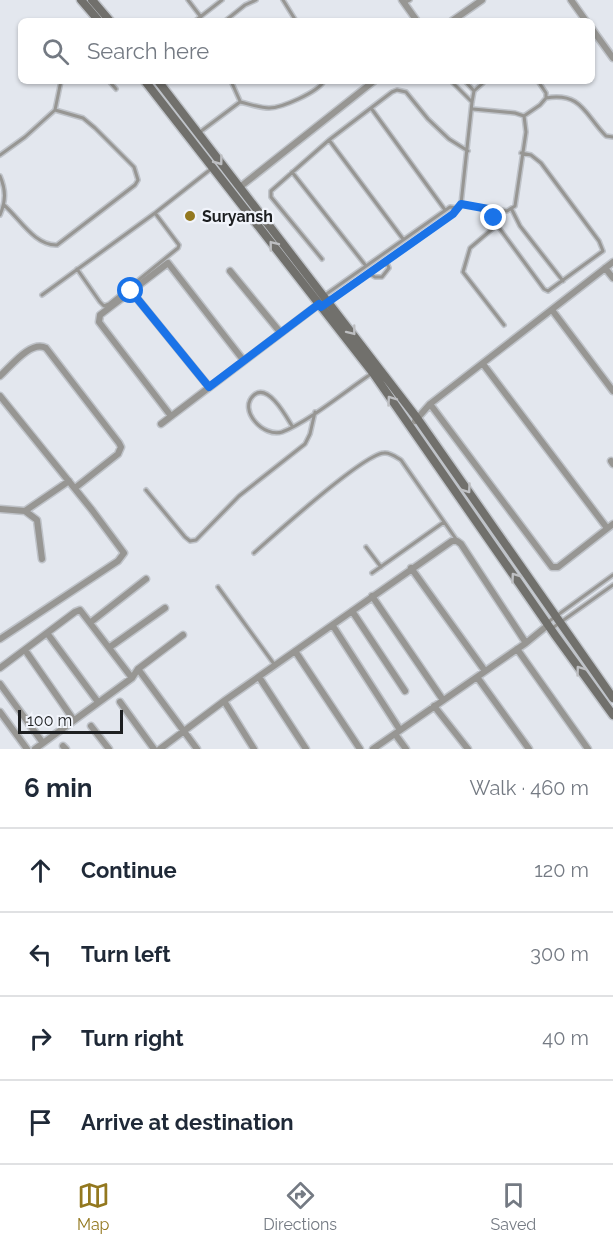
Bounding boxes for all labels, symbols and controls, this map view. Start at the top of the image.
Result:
search box [18,18,595,84]
icon: search [39,35,72,68]
text: Search here [87,38,209,64]
one-way arrow [212,154,223,165]
route end [480,204,506,230]
place label: Suryansh [202,207,273,226]
marker: Suryansh [183,209,197,223]
one-way arrow [269,240,280,251]
route start [117,277,143,303]
one-way arrow [344,325,355,336]
one-way arrow [387,395,398,406]
one-way arrow [460,482,471,493]
one-way arrow [511,573,522,584]
one-way arrow [577,666,588,677]
scale bar [18,707,123,734]
text: 100 m [27,711,72,730]
text: 6 min [24,773,93,803]
text: Walk · 460 m [470,776,589,800]
icon: ahead [24,854,57,887]
text: Continue [81,857,177,883]
text: 120 m [534,858,589,882]
icon: left [24,938,57,971]
text: Turn left [81,941,171,967]
text: 300 m [530,942,589,966]
icon: right [24,1022,57,1055]
text: Turn right [81,1025,184,1051]
text: 40 m [542,1026,589,1050]
icon: arrive [24,1106,57,1139]
text: Arrive at destination [81,1109,294,1135]
tab: Map [77,1179,110,1234]
tab: Directions [263,1179,337,1234]
tab: Saved [490,1179,536,1234]

